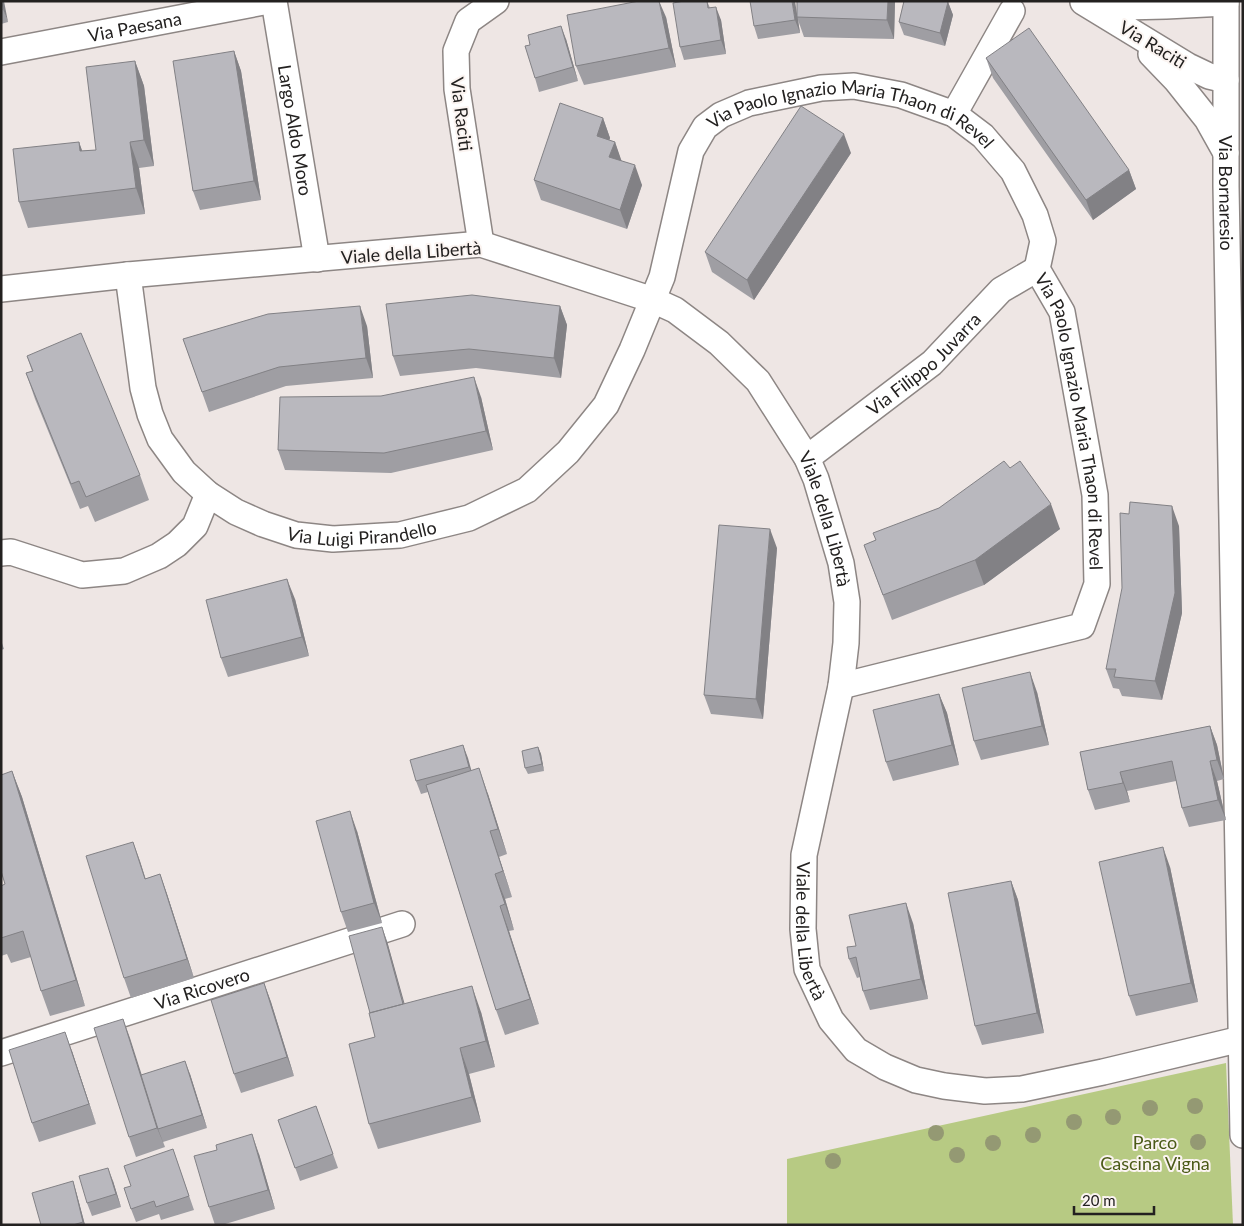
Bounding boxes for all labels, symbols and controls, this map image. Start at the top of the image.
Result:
street label: Via Paesana [86,7,183,46]
street label: Via Raciti [1116,15,1190,73]
street label: Largo Aldo Moro [274,63,317,197]
text: Via Paolo Ignazio Maria Thaon di Revel [702,75,999,152]
street label: Via Raciti [447,76,477,152]
street label: Via Paolo Ignazio Maria Thaon di Revel [697,121,1003,163]
street label: Via Bornaresio [1215,135,1238,251]
street label: Viale della Libertà [340,236,482,268]
street label: Via Paolo Ignazio Maria Thaon di Revel [1031,269,1108,570]
street label: Via Filippo Juvarra [862,308,985,420]
street label: Viale della Libertà [794,447,856,588]
street label: Via Luigi Pirandello [284,515,439,550]
street label: Viale della Libertà [792,861,831,1004]
street label: Via Ricovero [151,963,252,1014]
park label: Parco Cascina Vigna [1100,1131,1210,1174]
scale bar [1074,1184,1154,1216]
text: 20 m [1082,1191,1116,1209]

